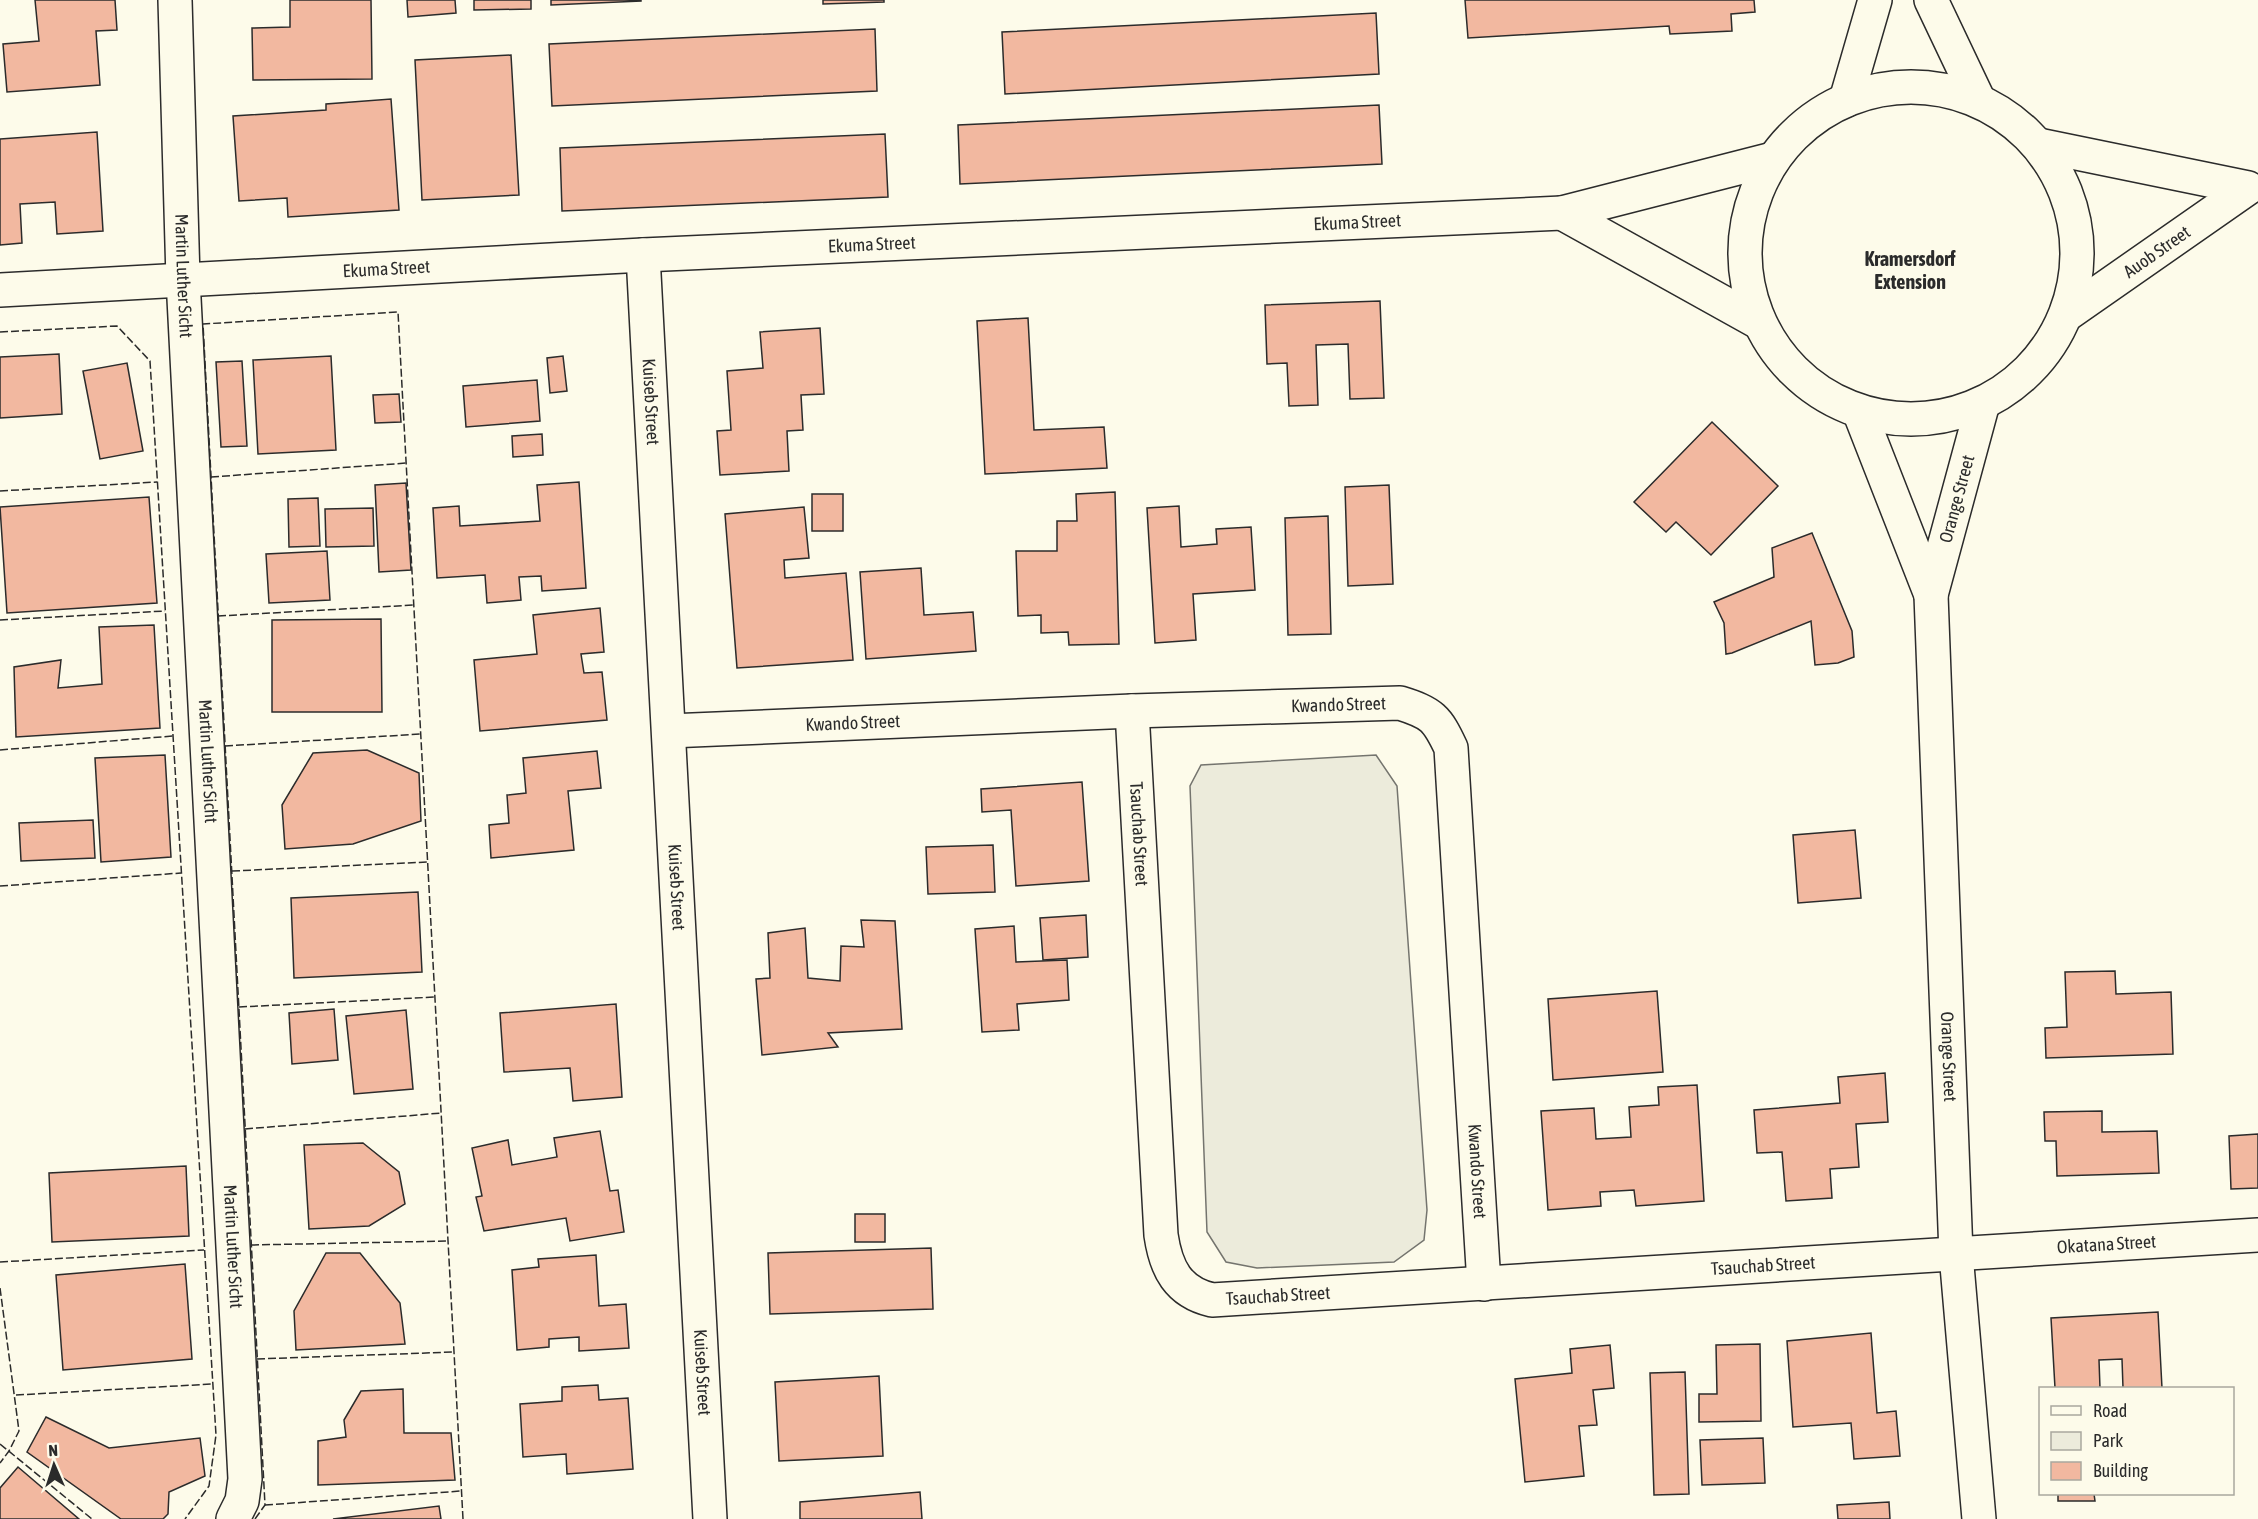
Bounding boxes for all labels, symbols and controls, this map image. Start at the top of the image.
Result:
street label: Ekuma Street [1313,209,1402,234]
street label: Martin Luther Sicht [171,214,197,338]
street label: Auob Street [2119,221,2194,282]
street label: Ekuma Street [828,232,916,257]
district label: Kramersdorf Extension [1864,247,1956,293]
street label: Ekuma Street [342,256,431,281]
street label: Kuiseb Street [639,358,664,446]
street label: Orange Street [1935,453,1978,545]
street label: Kwando Street [1291,692,1386,716]
street label: Martin Luther Sicht [195,699,222,824]
street label: Kwando Street [805,710,901,735]
street label: Tsauchab Street [1126,781,1153,887]
street label: Kuiseb Street [664,843,690,931]
street label: Orange Street [1937,1011,1961,1102]
street label: Kwando Street [1464,1123,1491,1219]
street label: Martin Luther Sicht [220,1184,247,1309]
street label: Okatana Street [2056,1230,2157,1257]
street label: Tsauchab Street [1710,1252,1816,1279]
street label: Tsauchab Street [1225,1282,1331,1309]
street label: Kuiseb Street [690,1329,716,1416]
legend [2039,1387,2234,1495]
text: Road [2093,1400,2127,1421]
text: Park [2093,1430,2123,1451]
north arrow [24,1435,84,1495]
text: N [48,1441,58,1459]
text: Building [2093,1460,2148,1481]

